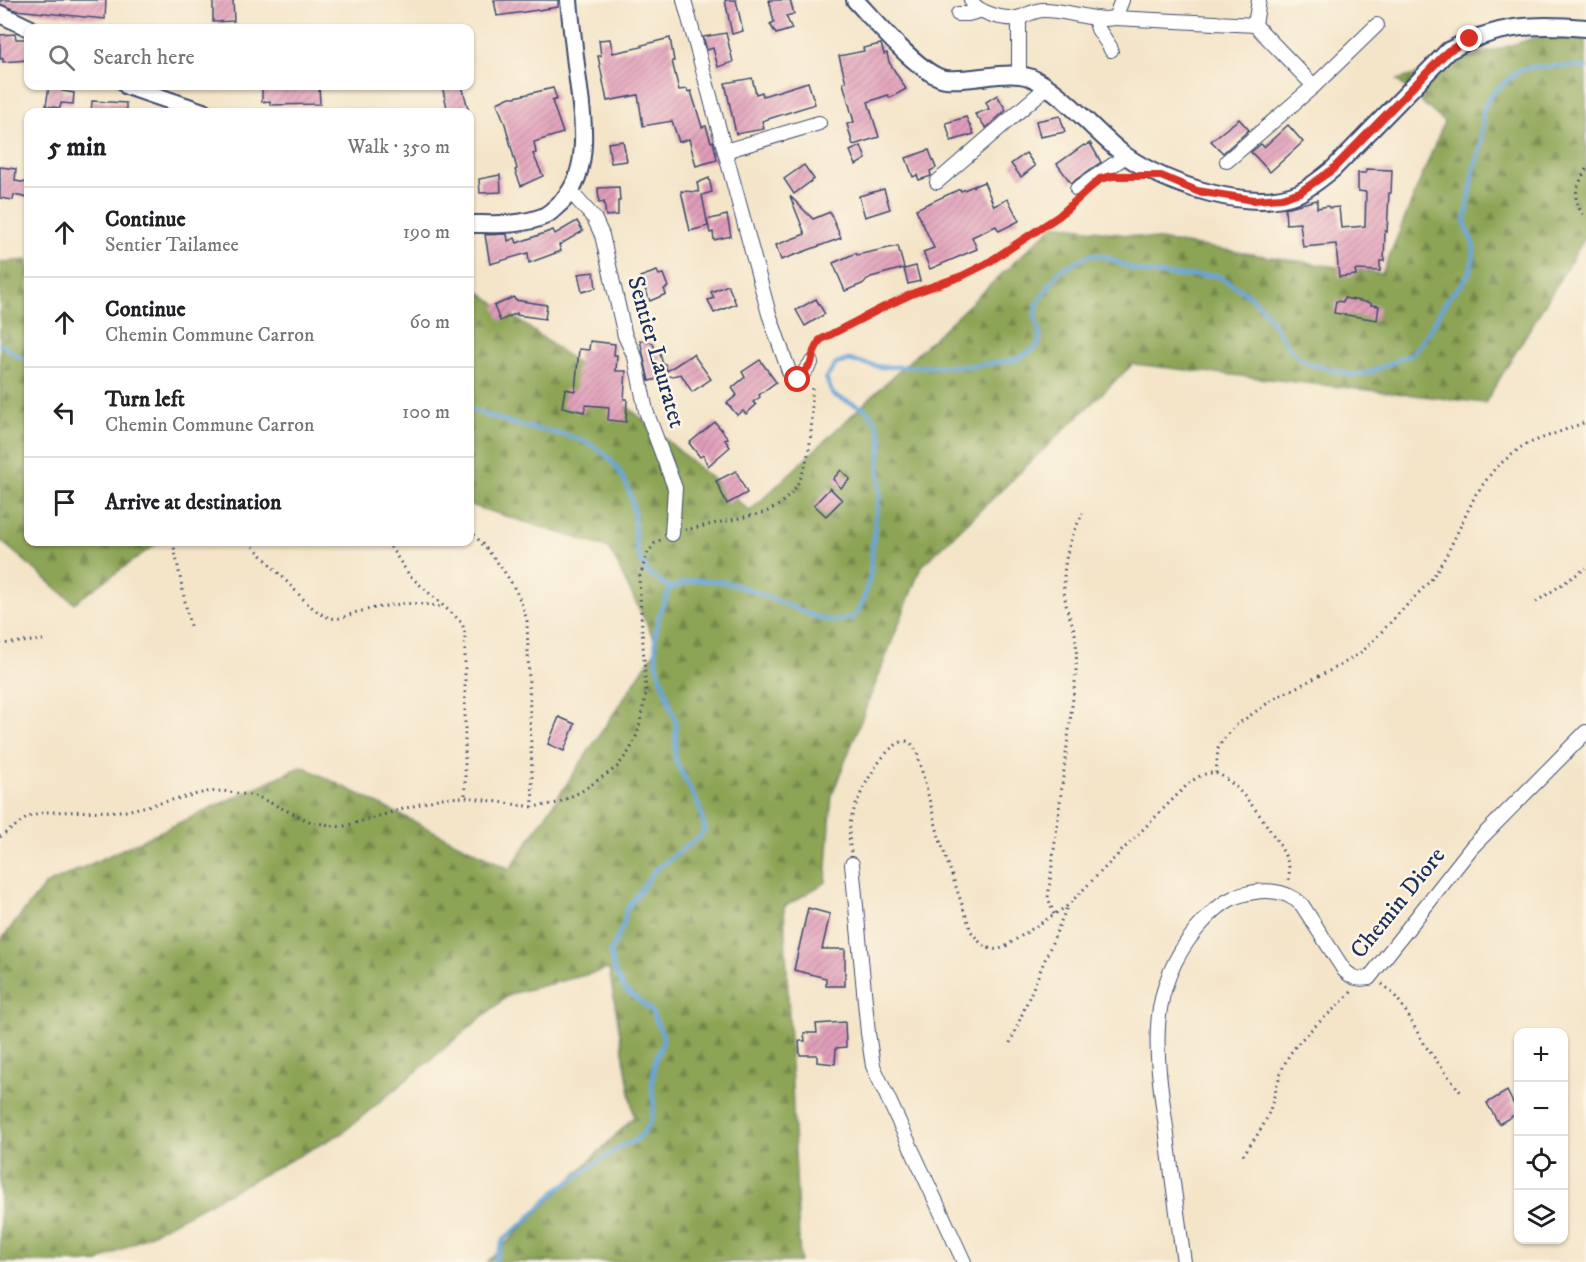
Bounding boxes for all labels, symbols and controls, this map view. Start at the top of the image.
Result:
search box [24,24,474,90]
route end [1456,25,1482,51]
icon: search [45,41,78,74]
text: Search here [93,44,195,71]
text: 5 min [48,131,106,164]
text: Walk · 350 m [348,135,450,160]
text: Continue [105,206,186,233]
icon: ahead [48,216,81,249]
text: 190 m [403,220,450,245]
text: Sentier Tailamee [105,233,239,258]
street label: Sentier Lauratet [620,273,692,432]
text: Continue [105,296,186,323]
icon: ahead [48,306,81,339]
text: 60 m [410,310,450,335]
text: Chemin Commune Carron [105,323,314,348]
route start [784,366,810,392]
text: Turn left [105,386,185,413]
icon: left [48,396,81,429]
text: 100 m [402,400,450,425]
text: Chemin Commune Carron [105,413,314,438]
icon: arrive [48,486,81,519]
text: Arrive at destination [105,489,282,516]
street label: Chemin Diore [1344,841,1452,965]
map controls [1514,1028,1568,1244]
button: + [1514,1028,1568,1082]
button: − [1514,1082,1568,1136]
button: locate [1514,1136,1568,1190]
button: layers [1514,1190,1568,1244]

